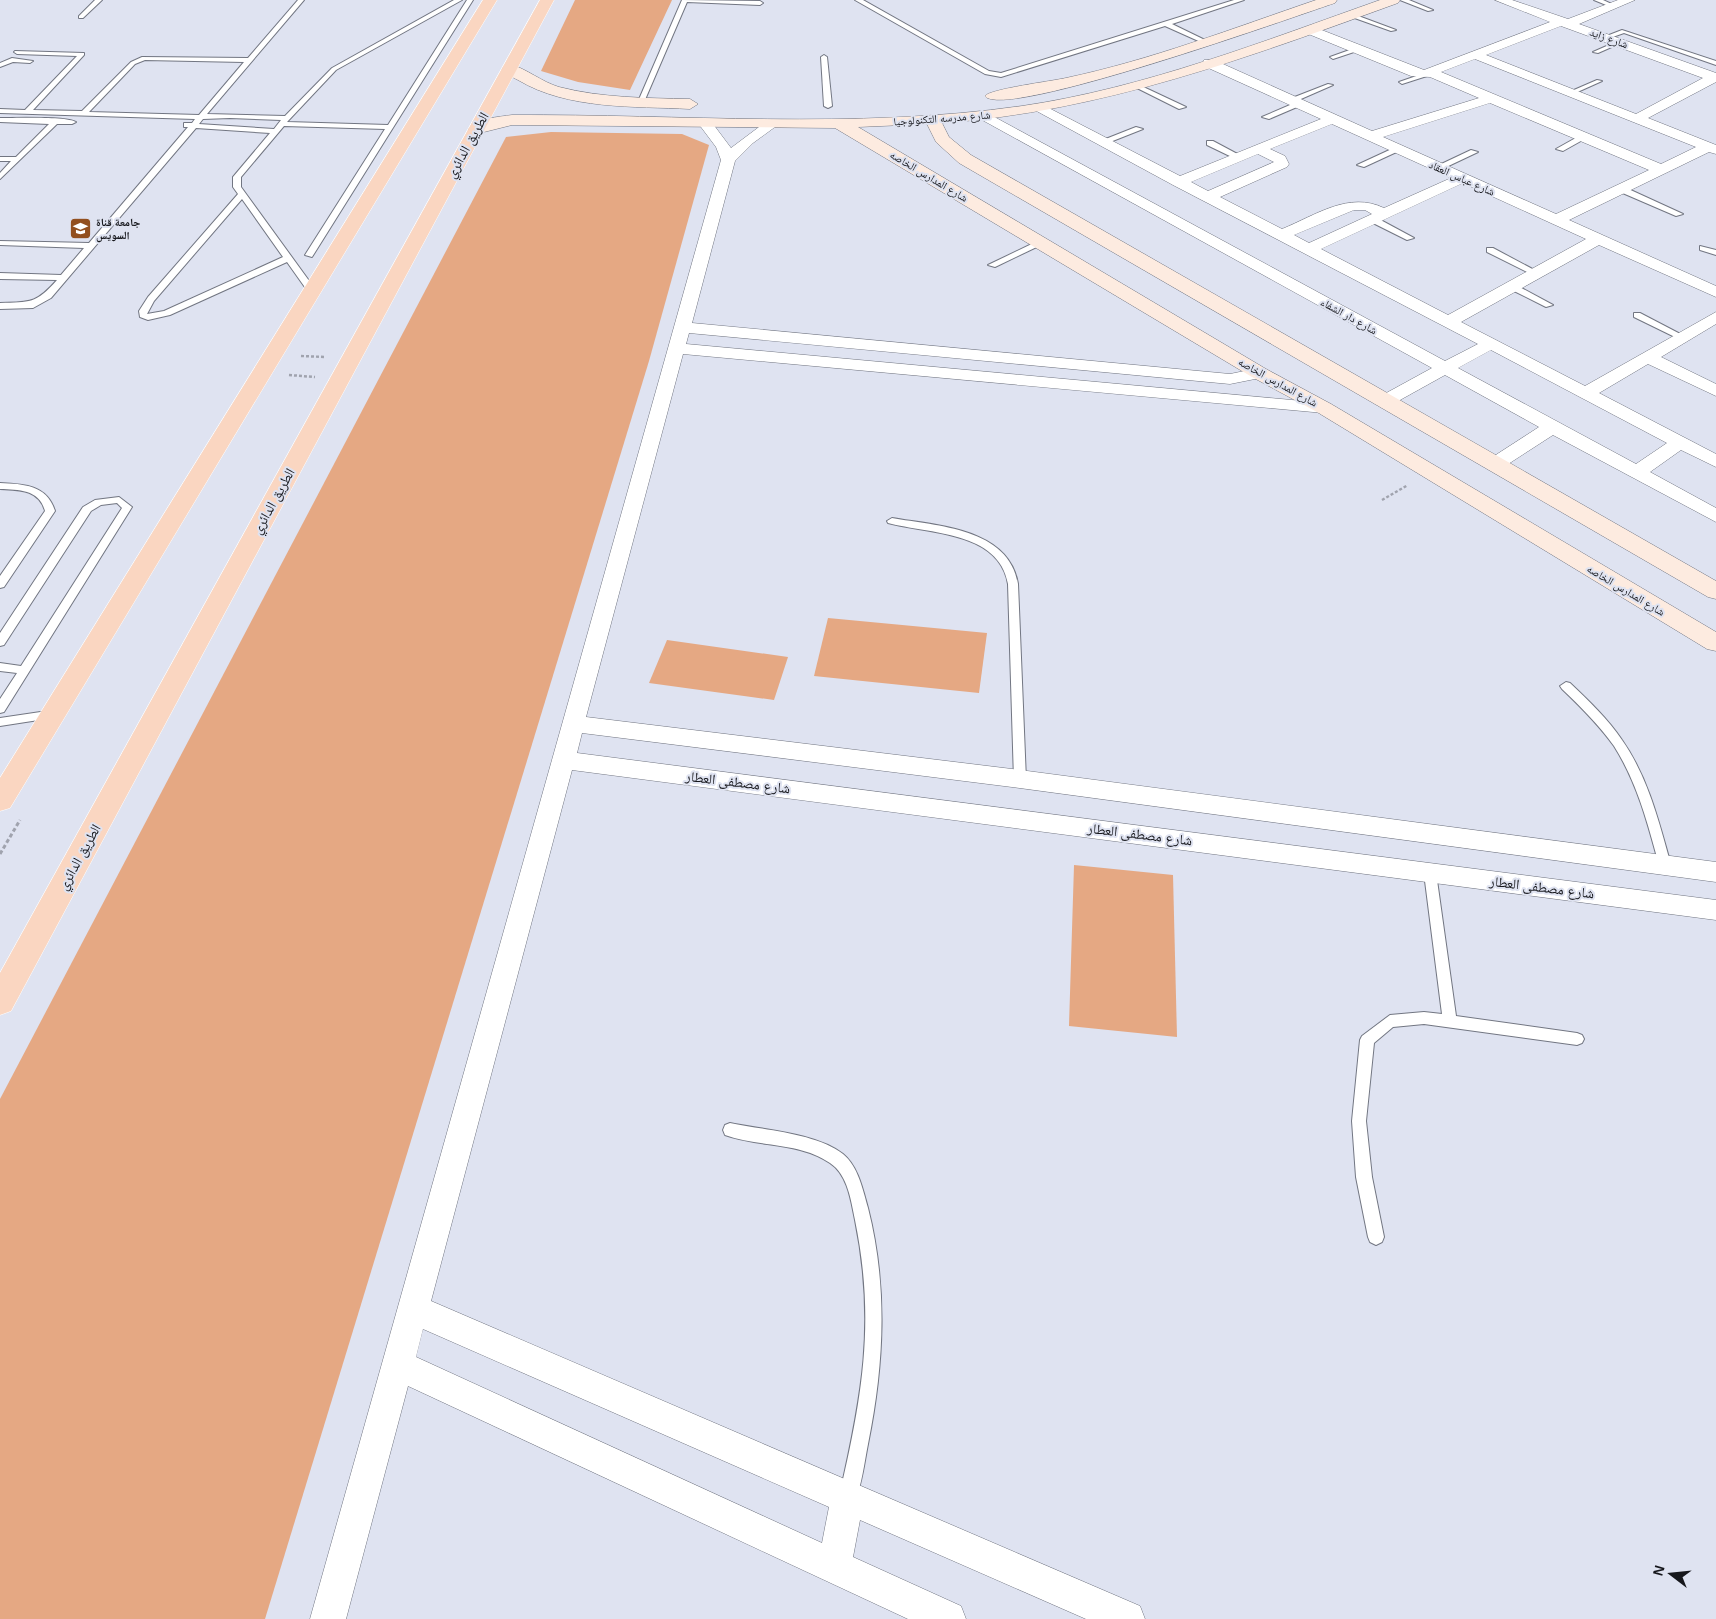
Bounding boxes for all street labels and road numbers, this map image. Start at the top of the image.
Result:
street label: شارع زايد [1588,26,1630,51]
street label: الطريق الدائري [442,109,495,182]
street label: شارع مدرسه التكنولوجيا [893,109,991,128]
street label: شارع المدارس الخاصه [887,148,970,205]
street label: شارع عباس العقاد [1427,158,1497,199]
street label: شارع دار الشفاء [1318,296,1379,337]
street label: شارع المدارس الخاصه [1236,355,1320,410]
street label: الطريق الدائري [248,465,301,538]
street label: شارع المدارس الخاصه [1584,562,1667,619]
street label: شارع مصطفى العطار [684,768,791,798]
street label: شارع مصطفى العطار [1086,820,1193,850]
street label: الطريق الدائري [54,821,107,894]
street label: شارع مصطفى العطار [1488,873,1595,903]

